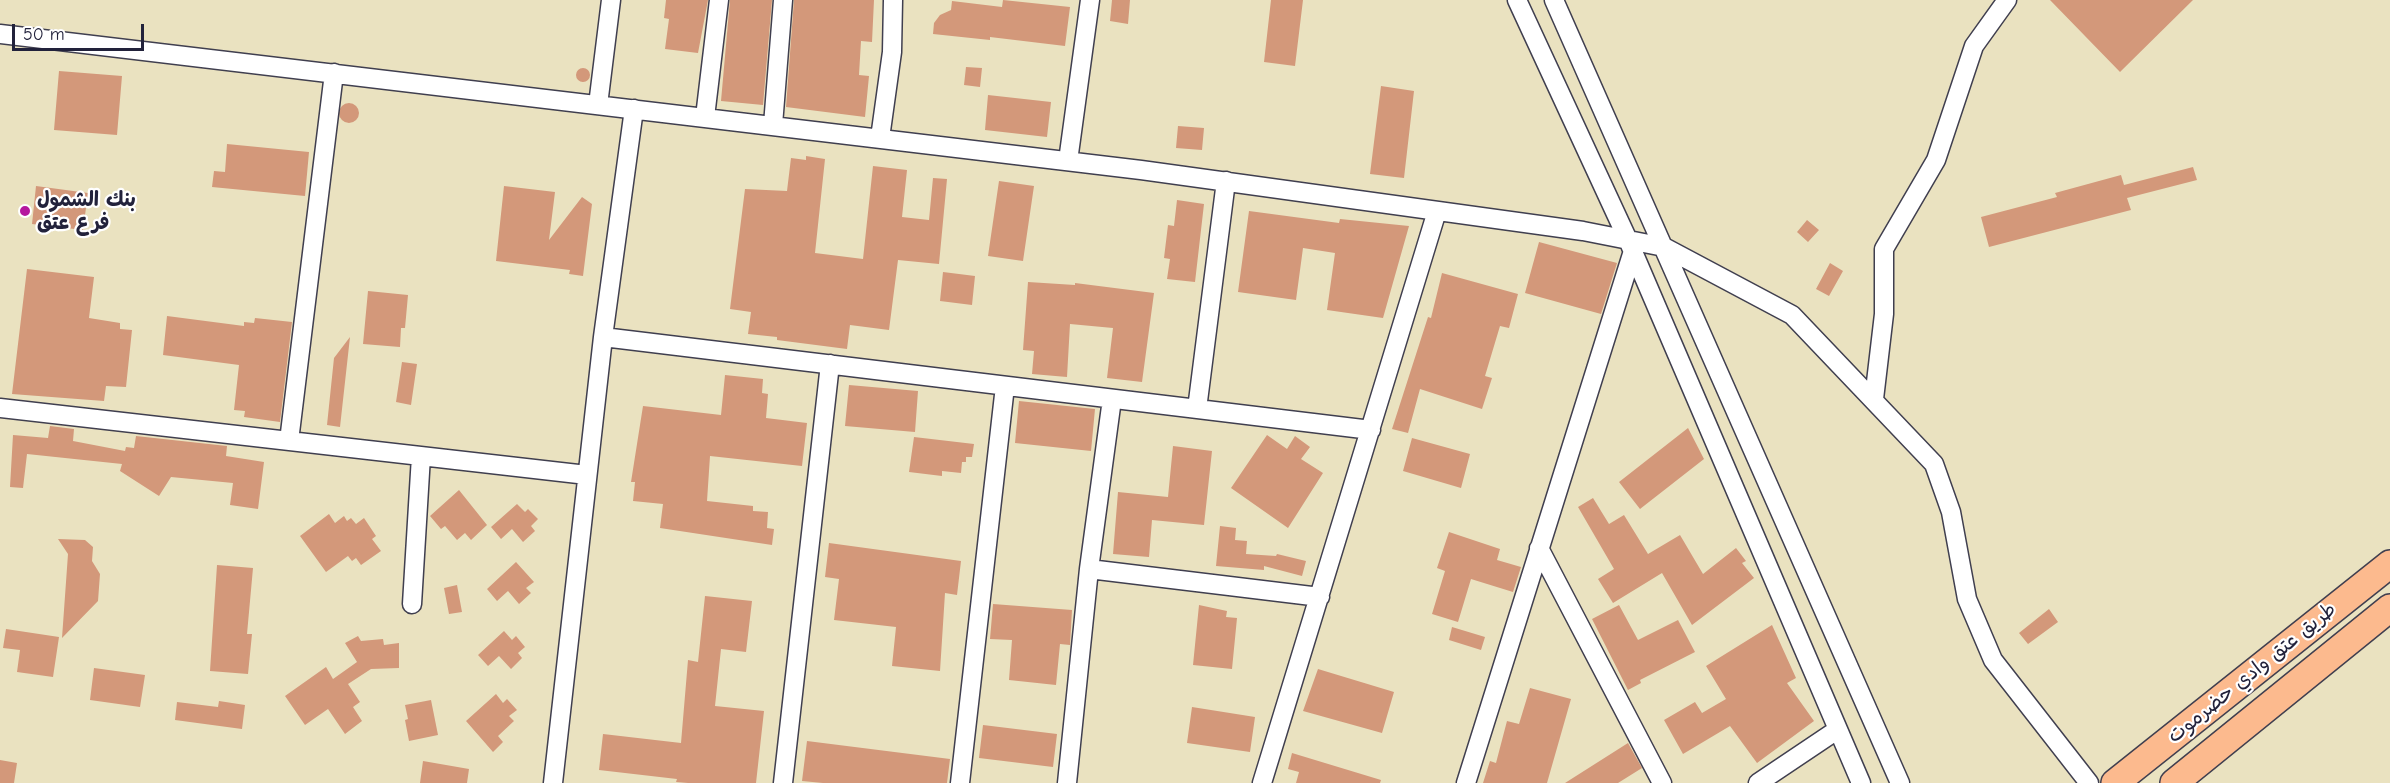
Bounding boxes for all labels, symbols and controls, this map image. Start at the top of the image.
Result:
scale bar [15,12,147,50]
text: 50 m [23,24,65,45]
place label: بنك الشمول فرع عتق [37,188,136,235]
marker: بنك الشمول فرع عتق [18,204,32,218]
street label: طريق عتق وادي حضرموت [2163,598,2341,748]

